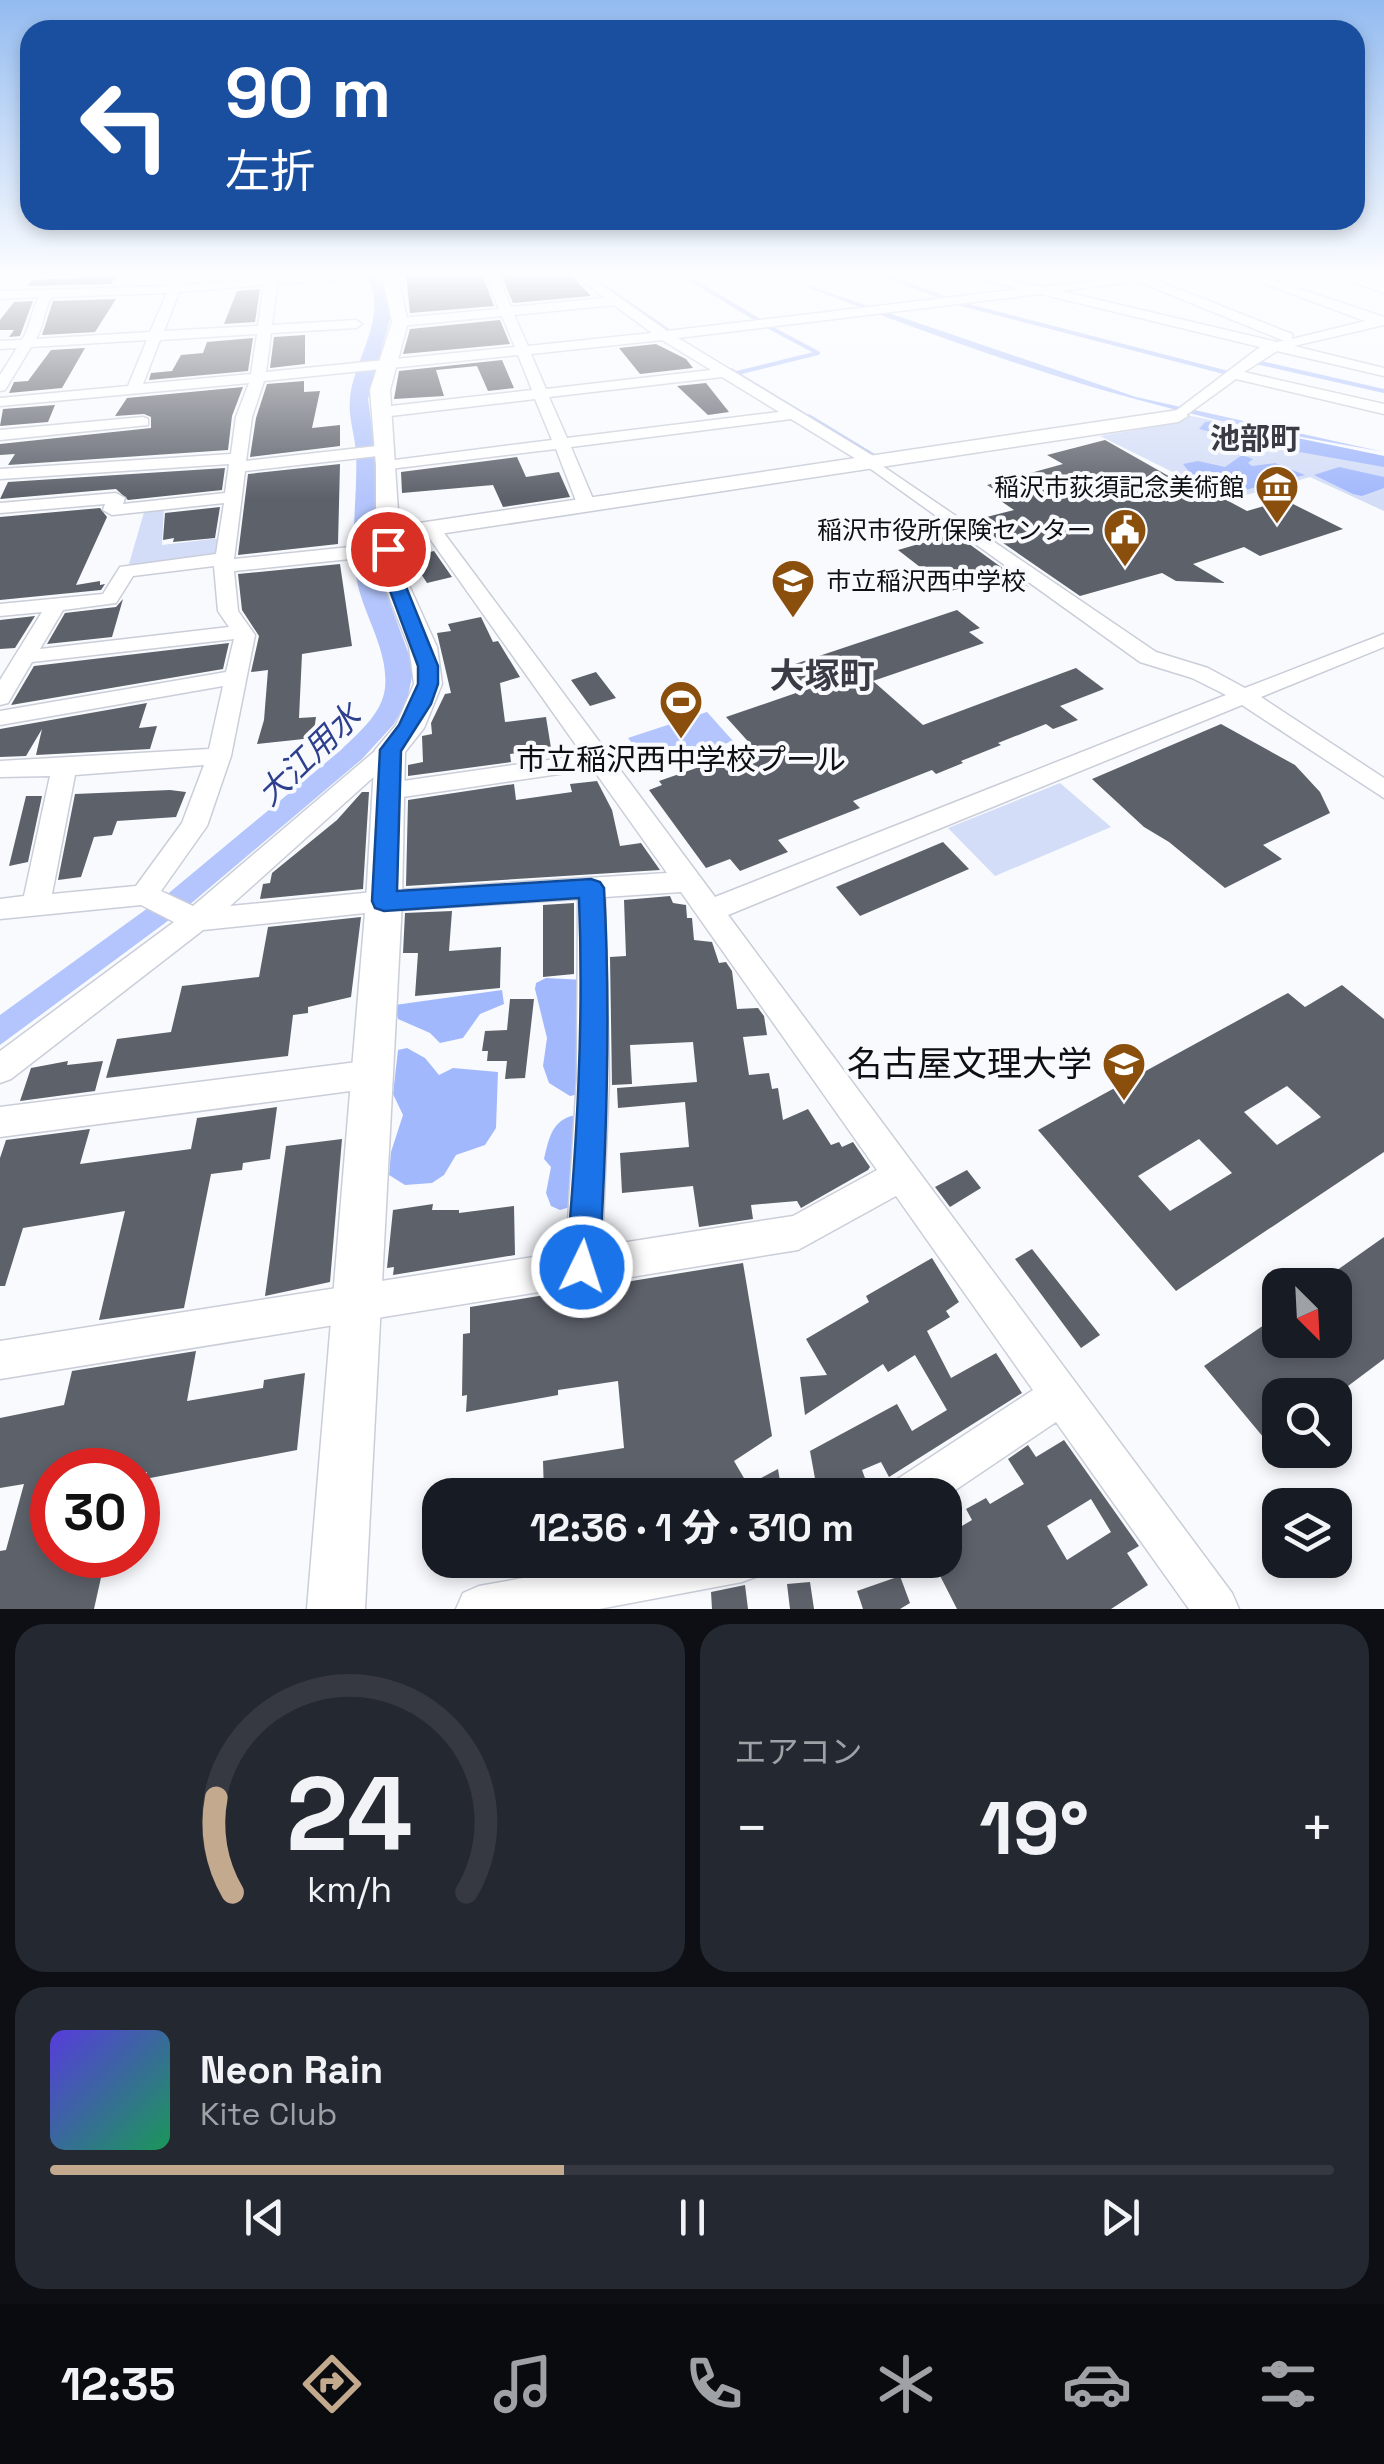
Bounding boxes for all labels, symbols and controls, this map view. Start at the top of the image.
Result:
text: 90 m [225,48,391,137]
icon: left [60,60,190,190]
text: 左折 [225,143,315,200]
district label: 池部町 [1210,419,1300,458]
museum icon: 稲沢市荻須記念美術館 [1254,464,1300,525]
place label: 稲沢市荻須記念美術館 [994,471,1244,503]
pin [346,507,431,592]
public building icon: 稲沢市役所保険センター [1102,507,1148,568]
place label: 稲沢市役所保険センター [817,514,1092,546]
icon: arrive [361,522,416,577]
school or university icon: 市立稲沢西中学校 [770,558,816,619]
place label: 市立稲沢西中学校 [826,565,1026,597]
district label: 大塚町 [769,654,875,698]
sports icon: 市立稲沢西中学校プール [658,679,704,740]
water label: 大江用水 [249,694,371,814]
place label: 市立稲沢西中学校プール [516,740,846,779]
school or university icon: 名古屋文理大学 [1101,1041,1147,1102]
place label: 名古屋文理大学 [847,1042,1092,1086]
position arrow [530,1215,634,1319]
north arrow [1262,1268,1352,1358]
map controls [1262,1268,1352,1578]
button: search [1262,1378,1352,1468]
speed limit sign: 30 [30,1448,160,1578]
button: layers [1262,1488,1352,1578]
text: 12:36 · 1 分 · 310 m [530,1504,854,1552]
text: エアコン [735,1732,863,1772]
text: 24 [287,1748,413,1880]
text: 19° [979,1780,1089,1876]
text: − [735,1793,769,1863]
text: + [1300,1793,1334,1863]
text: km/h [307,1867,392,1912]
text: Neon Rain [200,2046,383,2094]
text: Kite Club [200,2094,337,2134]
icon: previous [237,2190,292,2245]
icon: pause [665,2190,720,2245]
icon: next [1093,2190,1148,2245]
icon: directions [297,2349,367,2419]
icon: music [488,2349,558,2419]
icon: phone [679,2349,749,2419]
icon: climate [871,2349,941,2419]
icon: car [1062,2349,1132,2419]
icon: filters [1253,2349,1323,2419]
text: 12:35 [61,2356,175,2413]

